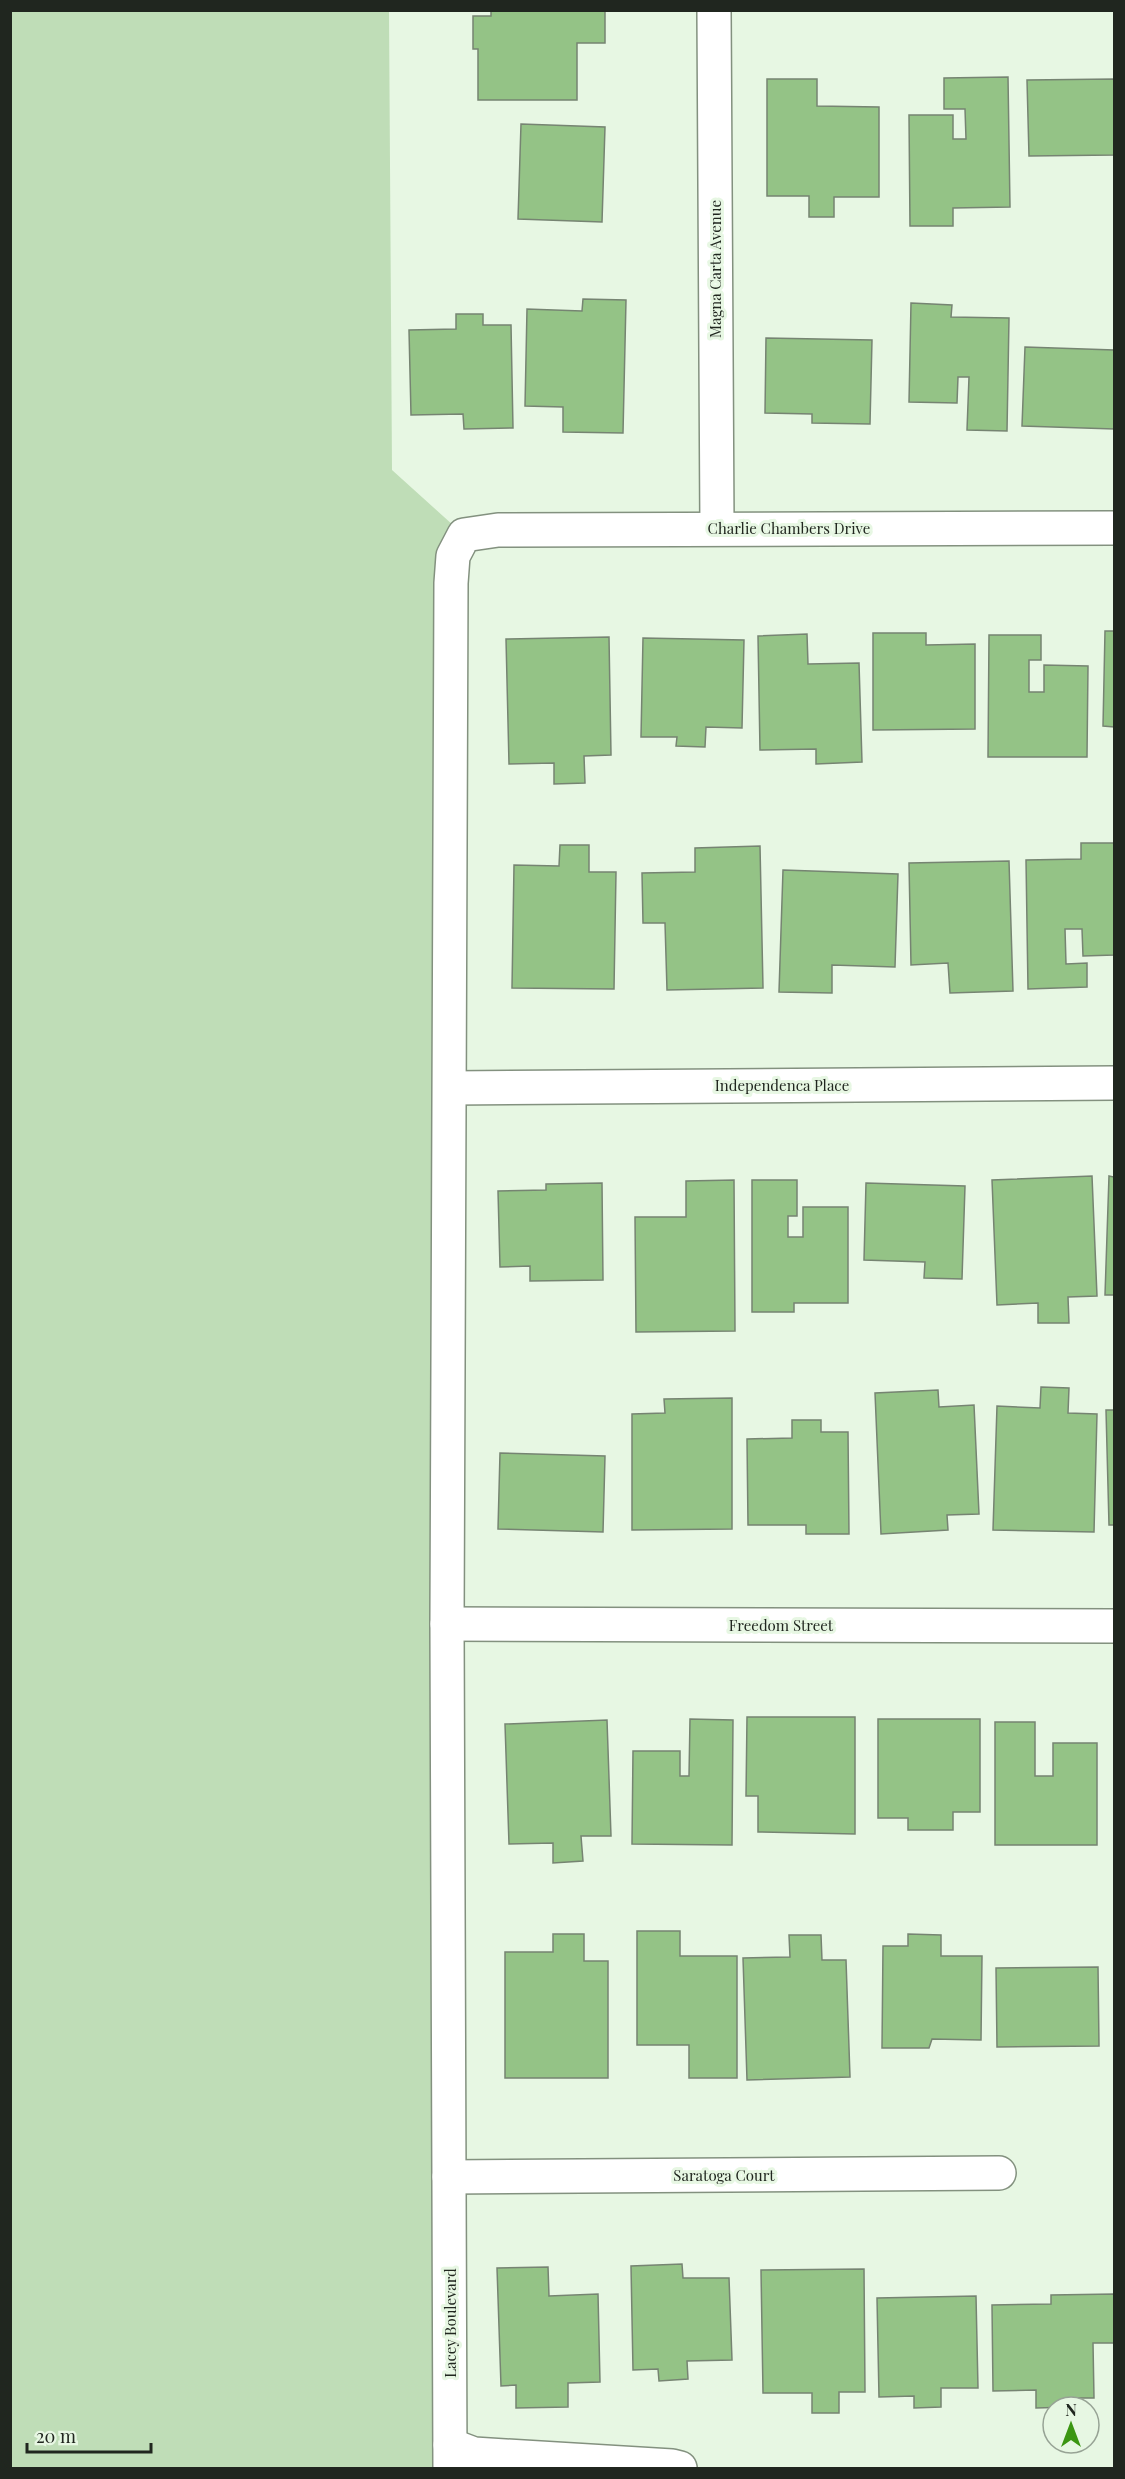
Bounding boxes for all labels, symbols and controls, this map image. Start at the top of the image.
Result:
street label: Magna Carta Avenue [705,200,725,338]
street label: Charlie Chambers Drive [708,518,870,538]
street label: Independenca Place [715,1075,849,1095]
street label: Freedom Street [729,1615,834,1635]
street label: Saratoga Court [673,2165,775,2185]
street label: Lacey Boulevard [440,2268,460,2378]
north arrow [1041,2395,1101,2455]
text: N [1065,2399,1077,2420]
scale bar [27,2416,152,2454]
text: 20 m [36,2424,76,2448]

